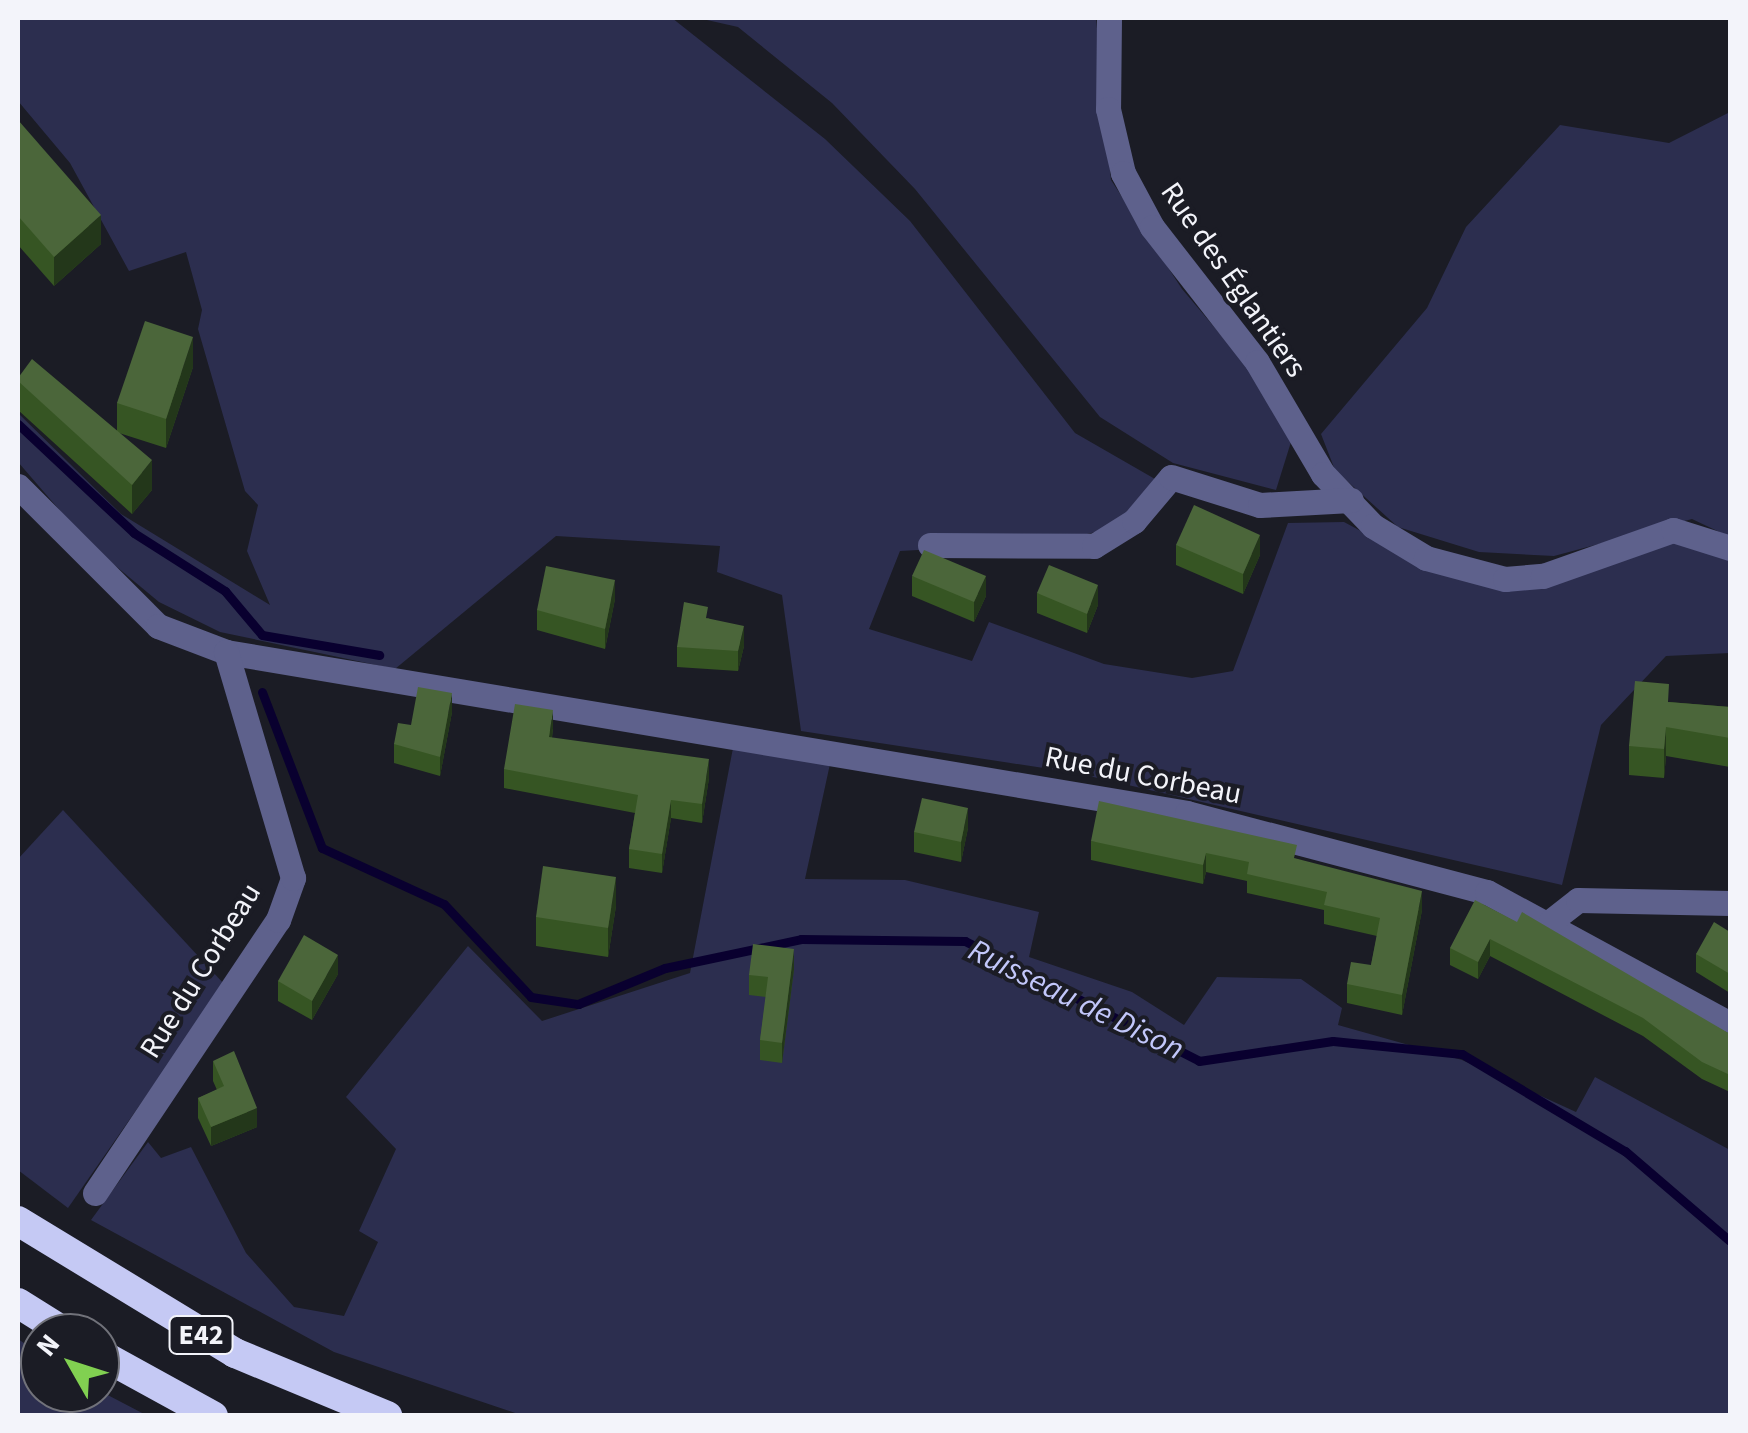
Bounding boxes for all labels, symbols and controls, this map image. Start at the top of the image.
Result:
street label: Rue des Églantiers [1152,176,1314,384]
street label: Rue du Corbeau [1042,739,1244,813]
street label: Rue du Corbeau [133,877,269,1065]
water label: Ruisseau de Dison [962,931,1190,1069]
road number: E42 [168,1312,234,1358]
north arrow [20,1313,120,1413]
text: N [27,1326,70,1365]

